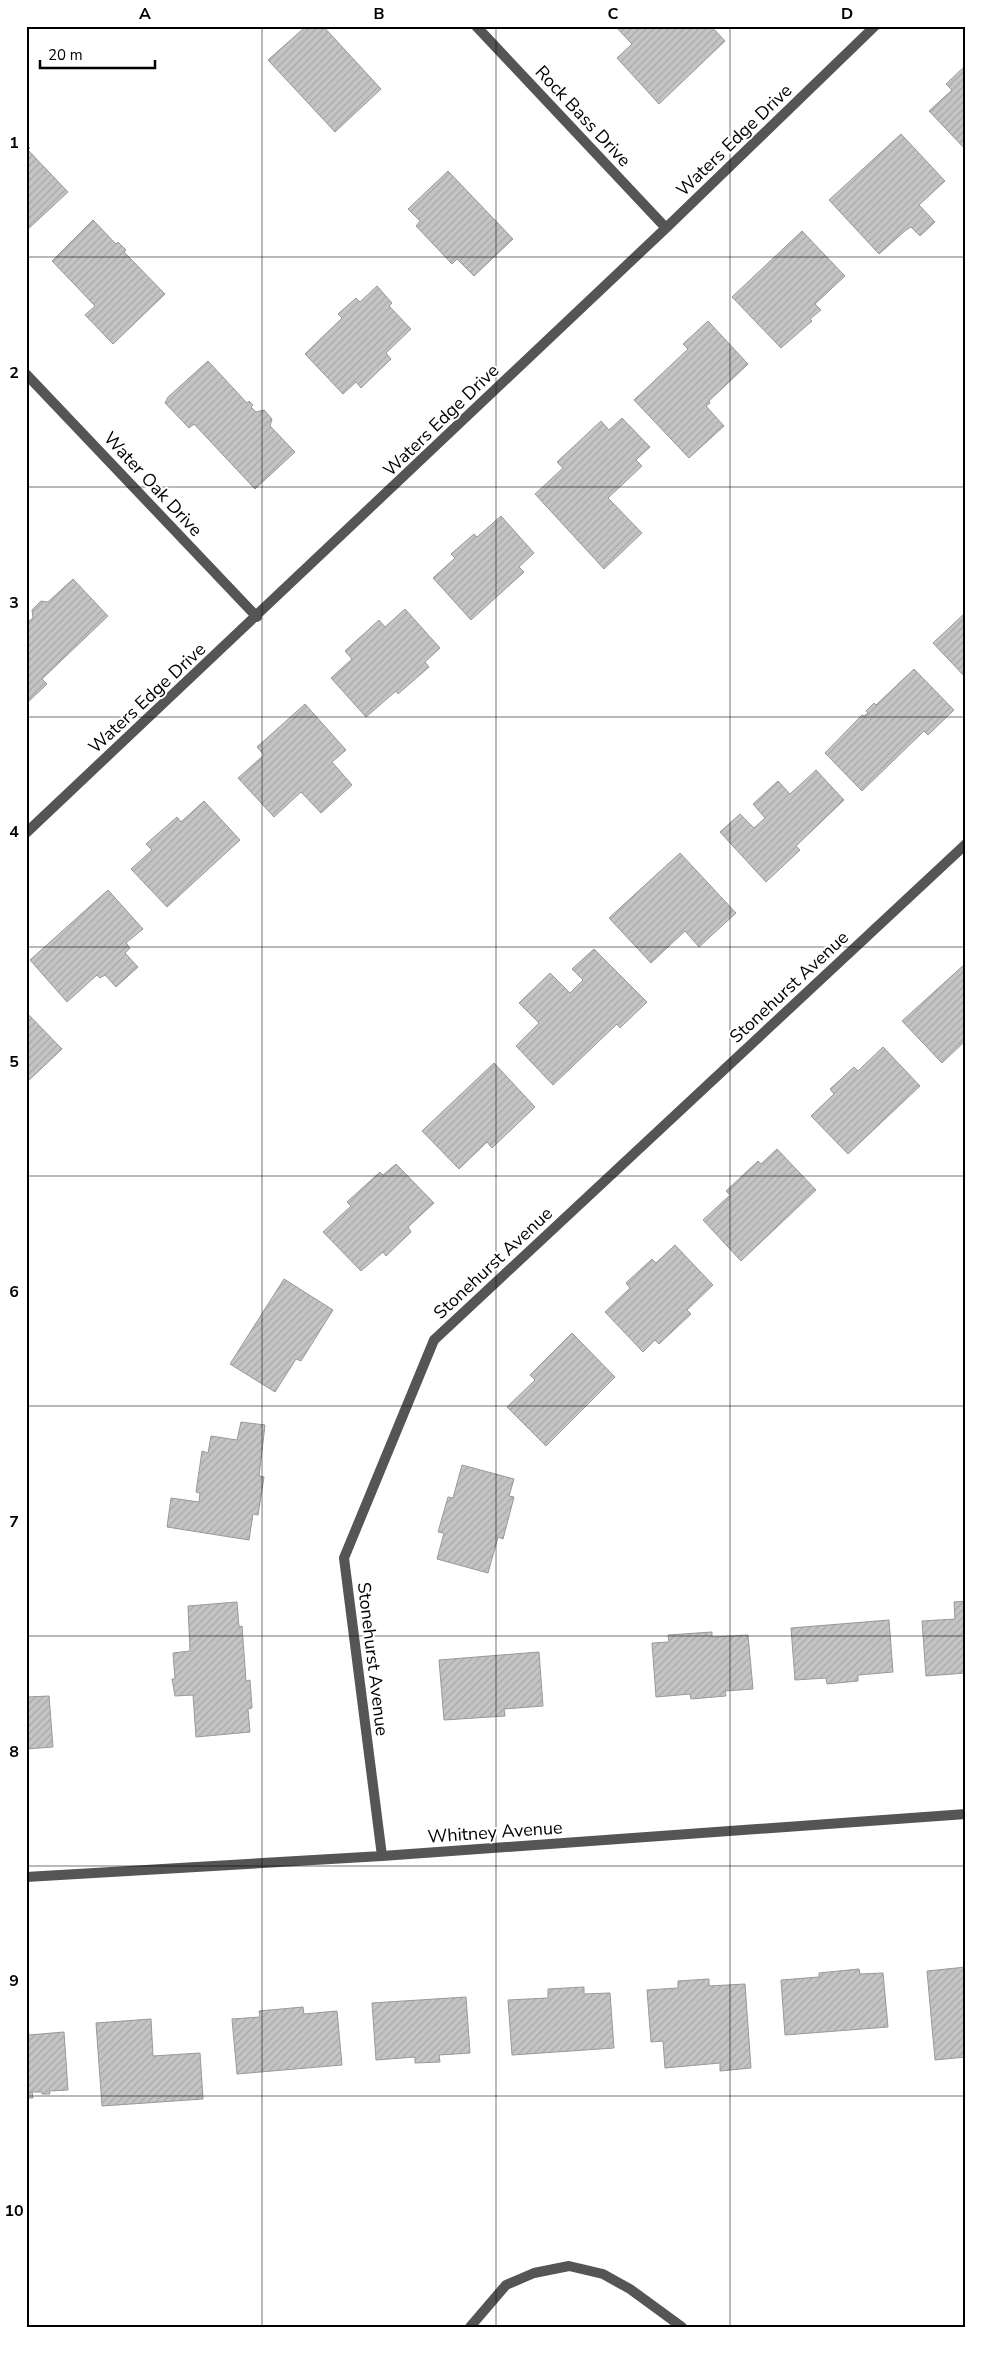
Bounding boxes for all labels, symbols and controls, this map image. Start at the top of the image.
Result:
text: A [139,3,151,25]
text: B [373,3,385,25]
text: C [608,3,619,25]
text: D [841,3,853,25]
scale bar [40,38,155,70]
text: 20 m [48,45,83,65]
street label: Rock Bass Drive [530,60,636,172]
street label: Waters Edge Drive [671,79,797,201]
text: 1 [9,132,19,154]
street label: Waters Edge Drive [378,359,504,481]
text: 2 [9,362,19,384]
street label: Water Oak Drive [98,427,208,541]
text: 3 [9,592,19,614]
street label: Waters Edge Drive [83,637,211,759]
text: 4 [9,821,19,843]
street label: Stonehurst Avenue [724,926,854,1048]
text: 5 [9,1051,19,1073]
street label: Stonehurst Avenue [428,1202,558,1324]
text: 6 [9,1281,19,1303]
text: 7 [9,1511,19,1533]
street label: Stonehurst Avenue [352,1581,394,1737]
text: 8 [9,1741,19,1763]
street label: Whitney Avenue [427,1815,563,1849]
text: 9 [9,1970,19,1992]
text: 10 [4,2200,24,2222]

